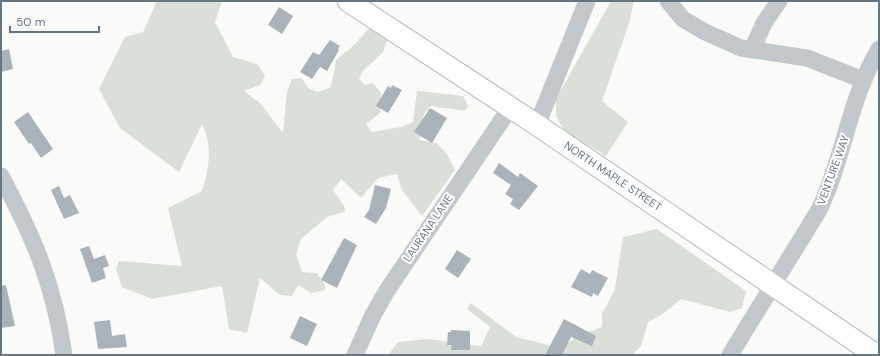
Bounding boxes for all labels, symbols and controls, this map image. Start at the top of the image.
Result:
scale bar [10,8,99,34]
text: 50 m [16,14,45,30]
street label: VENTURE WAY [814,133,852,207]
street label: NORTH MAPLE STREET [562,138,664,214]
street label: LAURANA LANE [400,192,456,264]

